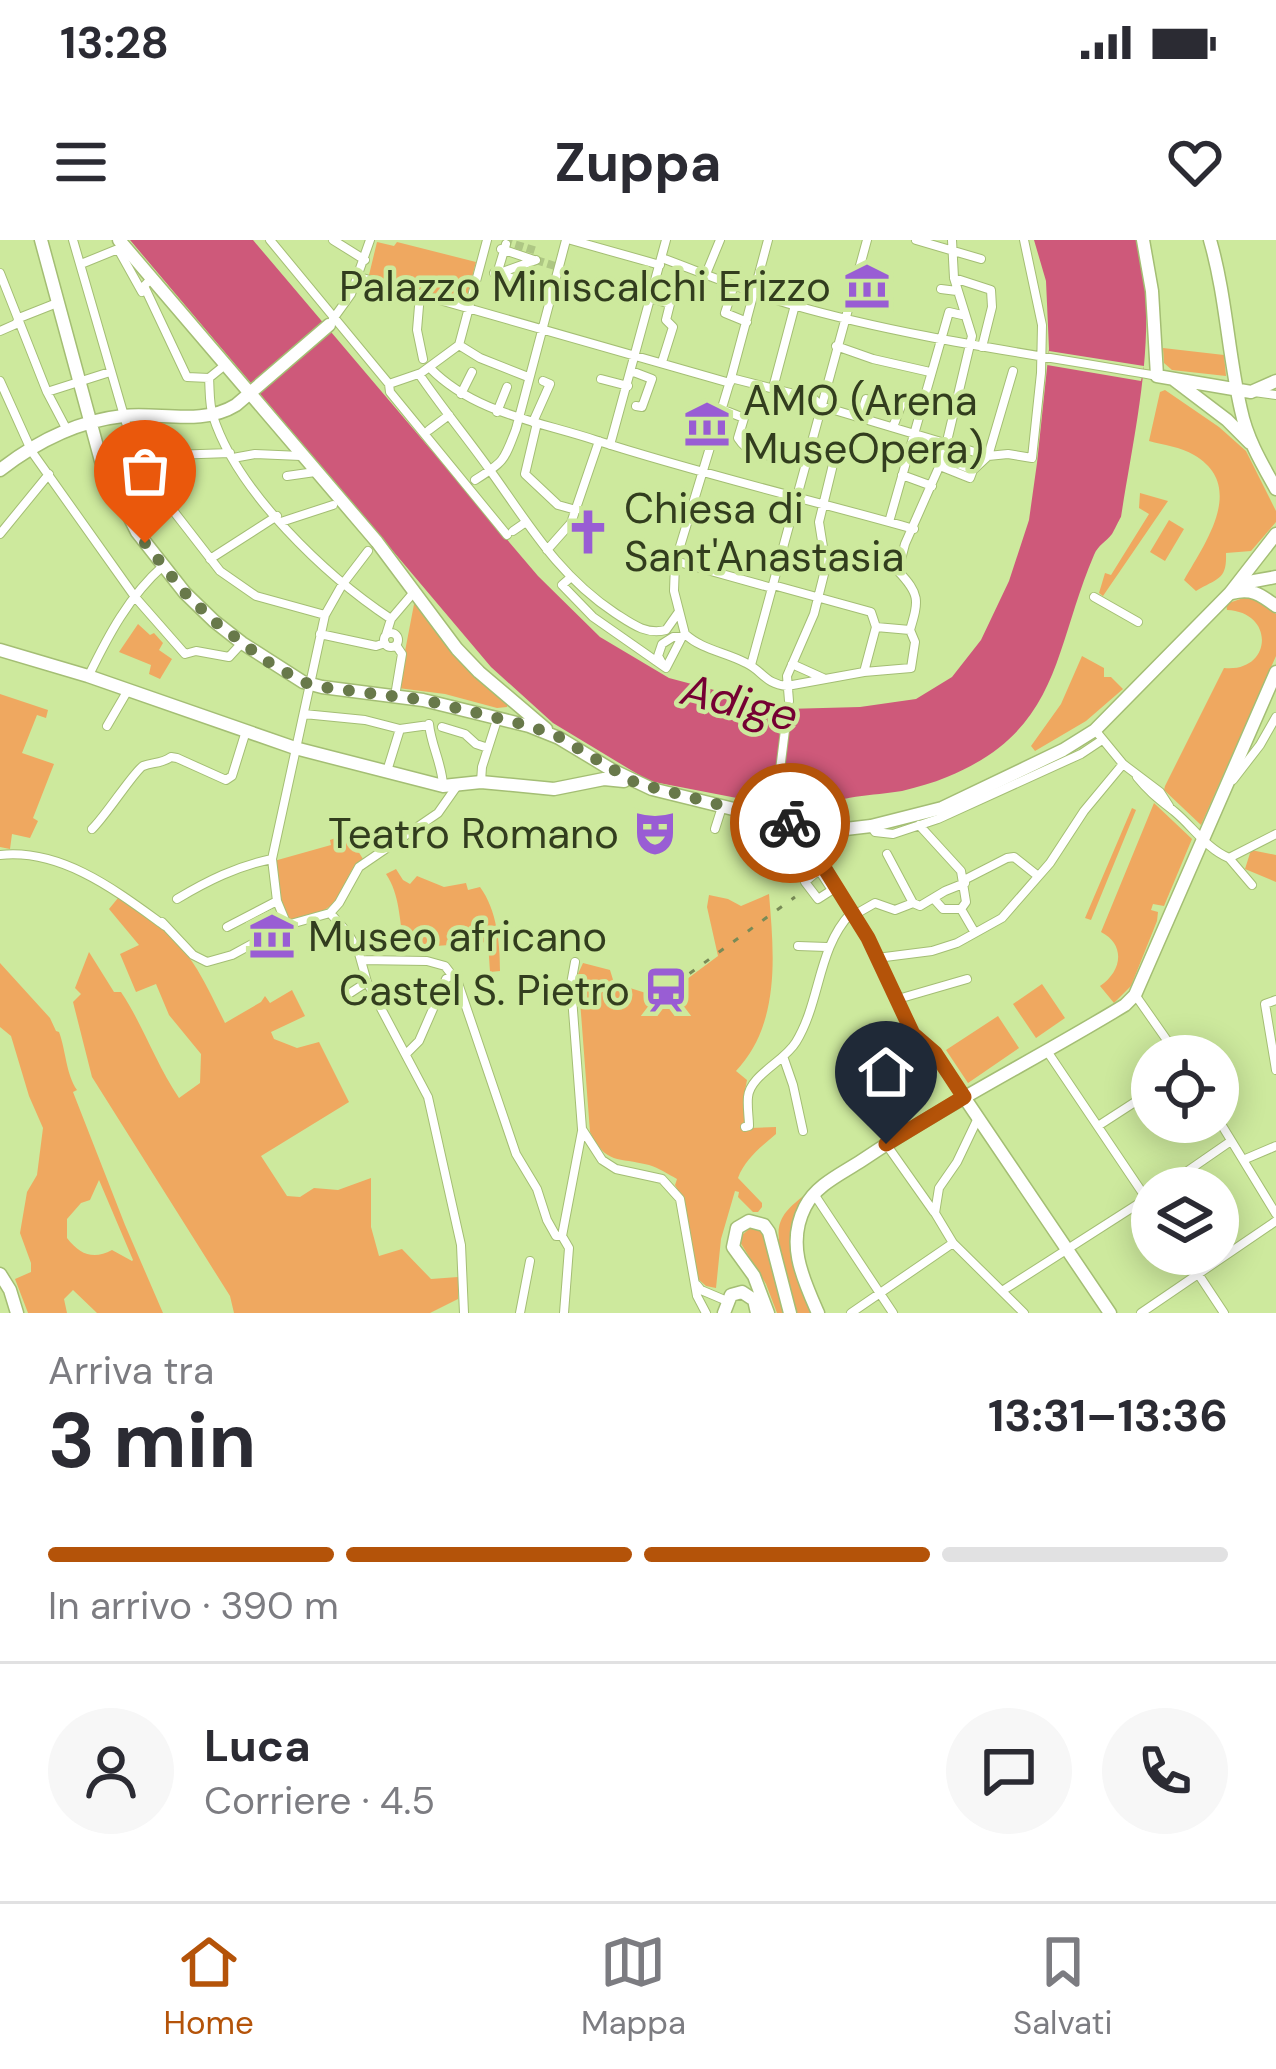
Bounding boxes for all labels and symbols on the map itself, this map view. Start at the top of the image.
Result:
place label: Palazzo Miniscalchi Erizzo [339,259,831,314]
museum icon: Palazzo Miniscalchi Erizzo [842,261,892,311]
place label: AMO (Arena MuseOpera) [743,373,984,476]
museum icon: AMO (Arena MuseOpera) [682,399,732,449]
pin [94,420,196,543]
place label: Chiesa di Sant'Anastasia [624,481,904,584]
church icon: Chiesa di Sant'Anastasia [563,507,613,557]
water label: Adige [675,659,804,745]
courier [730,763,850,883]
place label: Teatro Romano [328,806,619,861]
theatre icon: Teatro Romano [630,808,680,858]
place label: Museo africano [308,909,607,964]
museum icon: Museo africano [247,911,297,961]
place label: Castel S. Pietro [339,963,630,1018]
station icon: Castel S. Pietro [641,965,691,1015]
pin [835,1021,937,1144]

